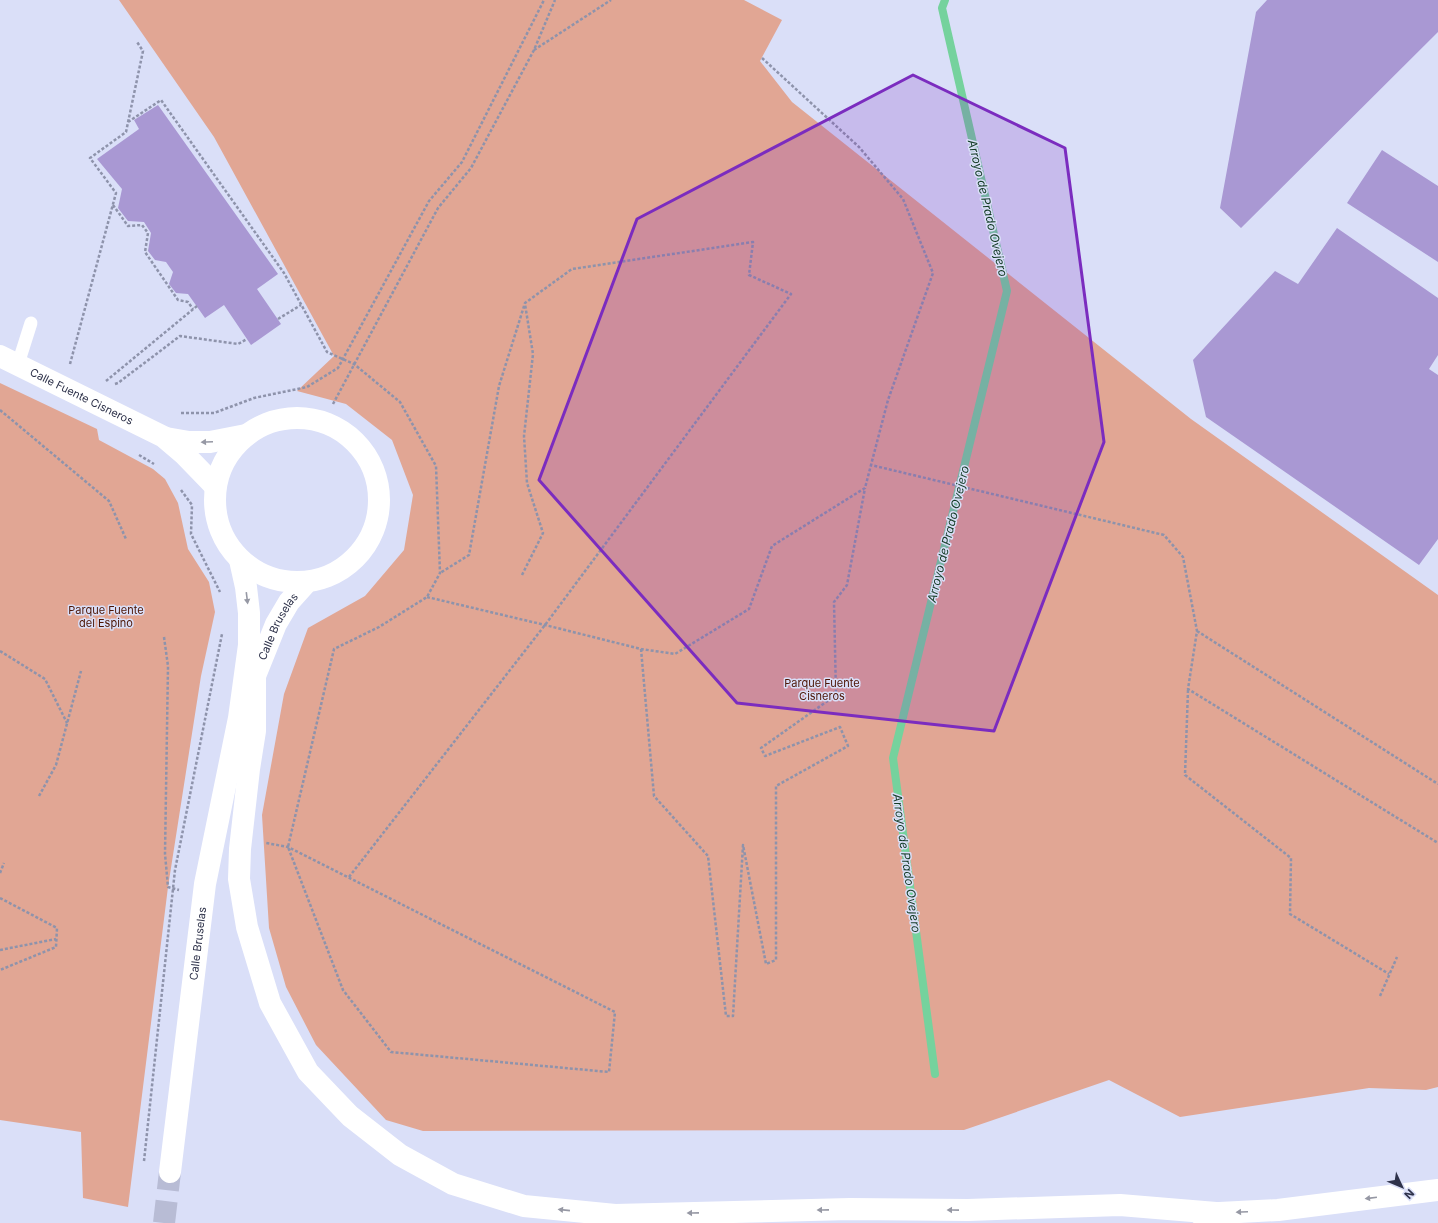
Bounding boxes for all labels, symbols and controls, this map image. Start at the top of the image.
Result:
water label: Arroyo de Prado Ovejero [965,137,1011,278]
street label: Calle Fuente Cisneros [28,365,136,428]
one-way arrow [201,438,213,445]
water label: Arroyo de Prado Ovejero [924,464,972,605]
street label: Calle Bruselas [255,590,301,662]
one-way arrow [244,592,250,604]
park label: Parque Fuente del Espino [68,603,144,630]
park label: Parque Fuente Cisneros [784,676,860,703]
water label: Arroyo de Prado Ovejero [890,792,924,933]
street label: Calle Bruselas [186,906,209,981]
north arrow [1382,1167,1422,1207]
text: N [1401,1186,1417,1202]
one-way arrow [1365,1195,1378,1201]
one-way arrow [557,1207,570,1213]
one-way arrow [816,1207,829,1213]
one-way arrow [946,1207,959,1213]
one-way arrow [1236,1208,1248,1215]
one-way arrow [686,1210,699,1216]

